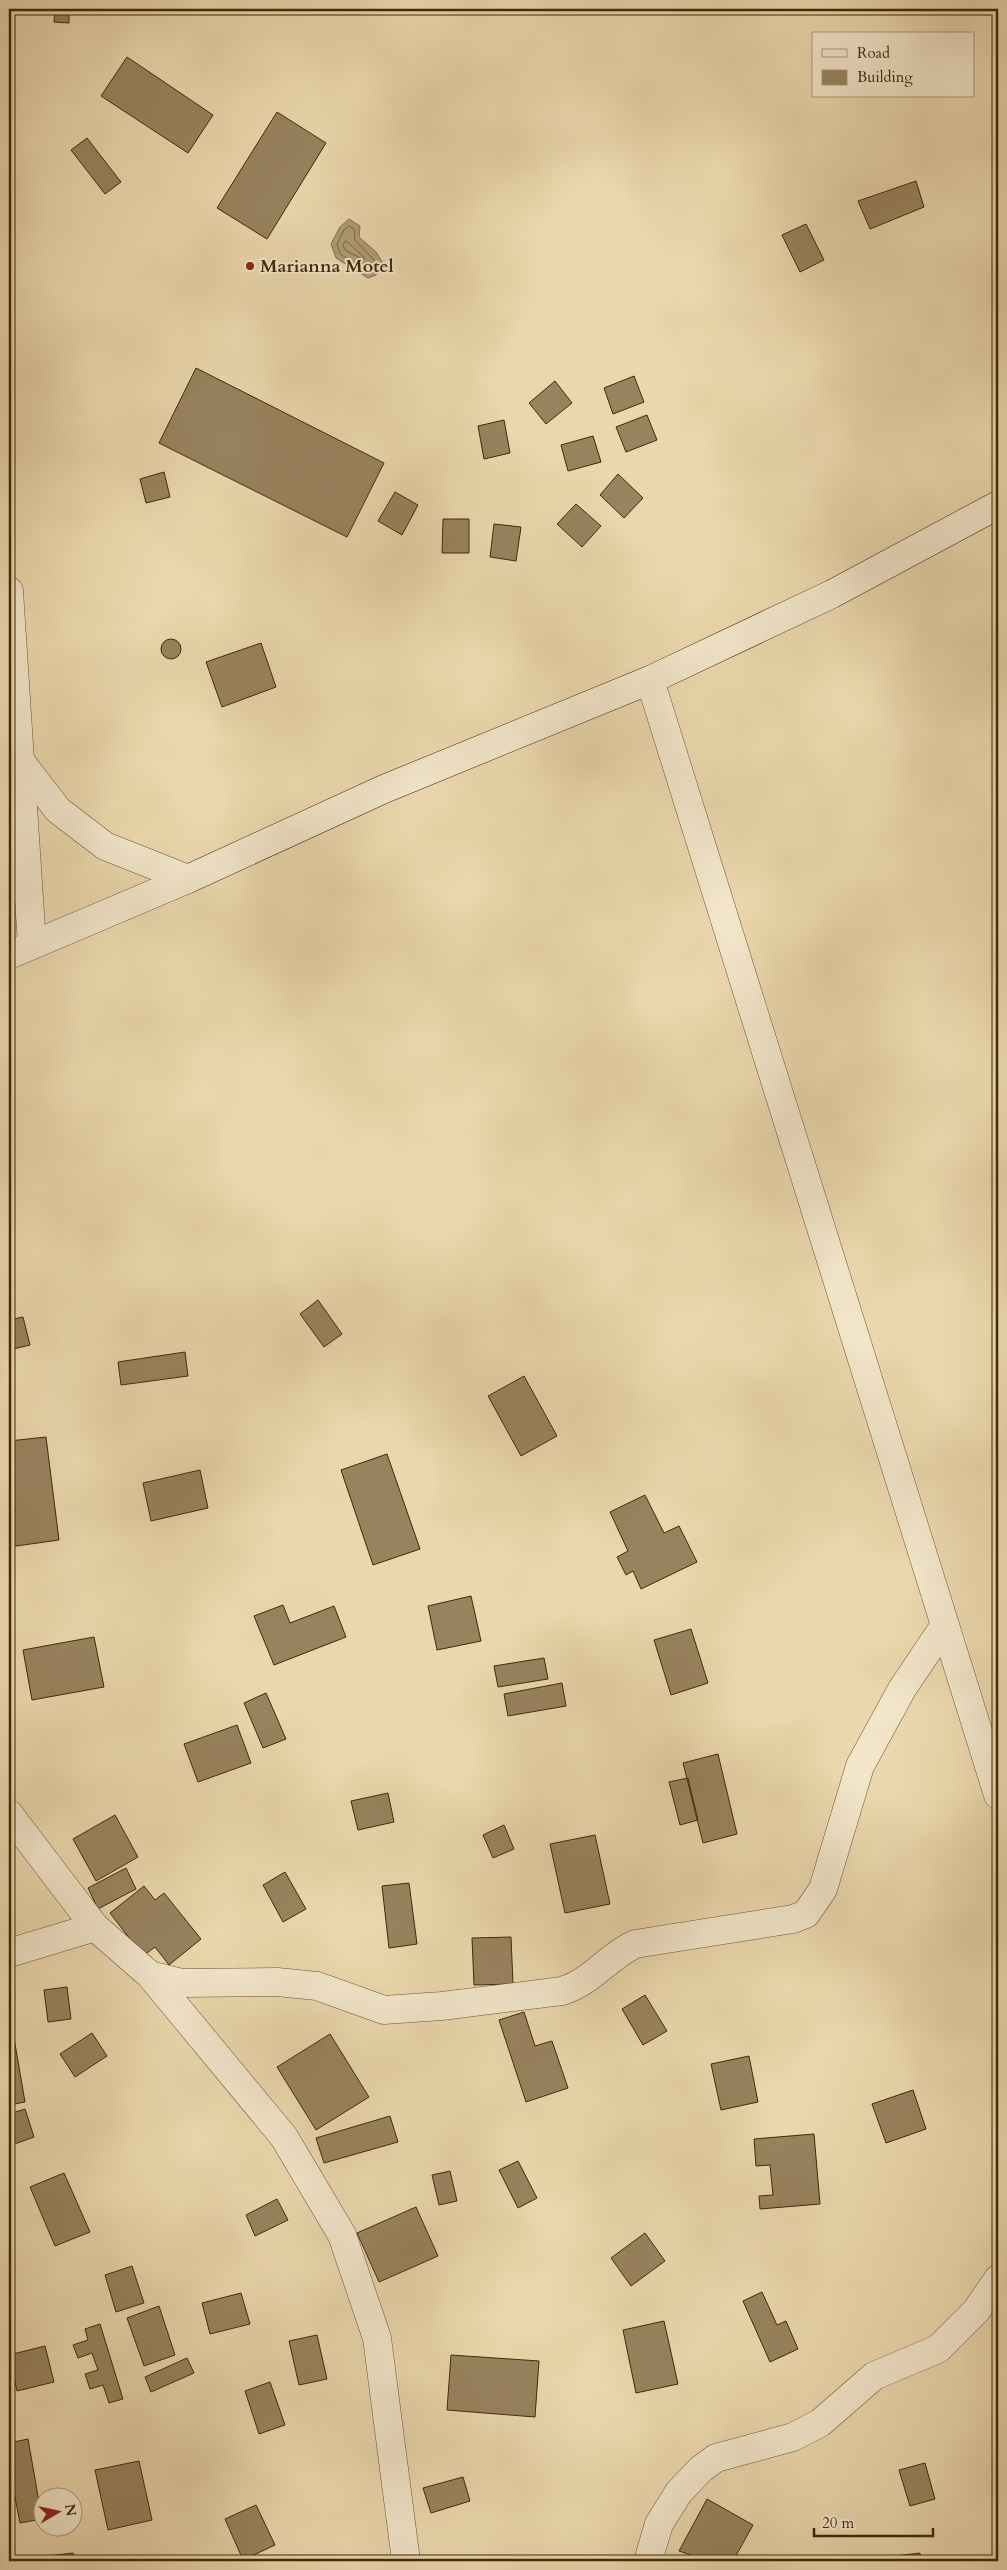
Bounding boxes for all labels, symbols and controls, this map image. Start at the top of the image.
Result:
legend [812,32,974,98]
text: Road [857,43,890,63]
text: Building [857,67,913,87]
place label: Marianna Motel [260,254,394,279]
marker: Marianna Motel [244,260,256,272]
north arrow [32,2488,82,2538]
text: N [60,2503,81,2518]
scale bar [814,2505,933,2537]
text: 20 m [822,2513,854,2533]

